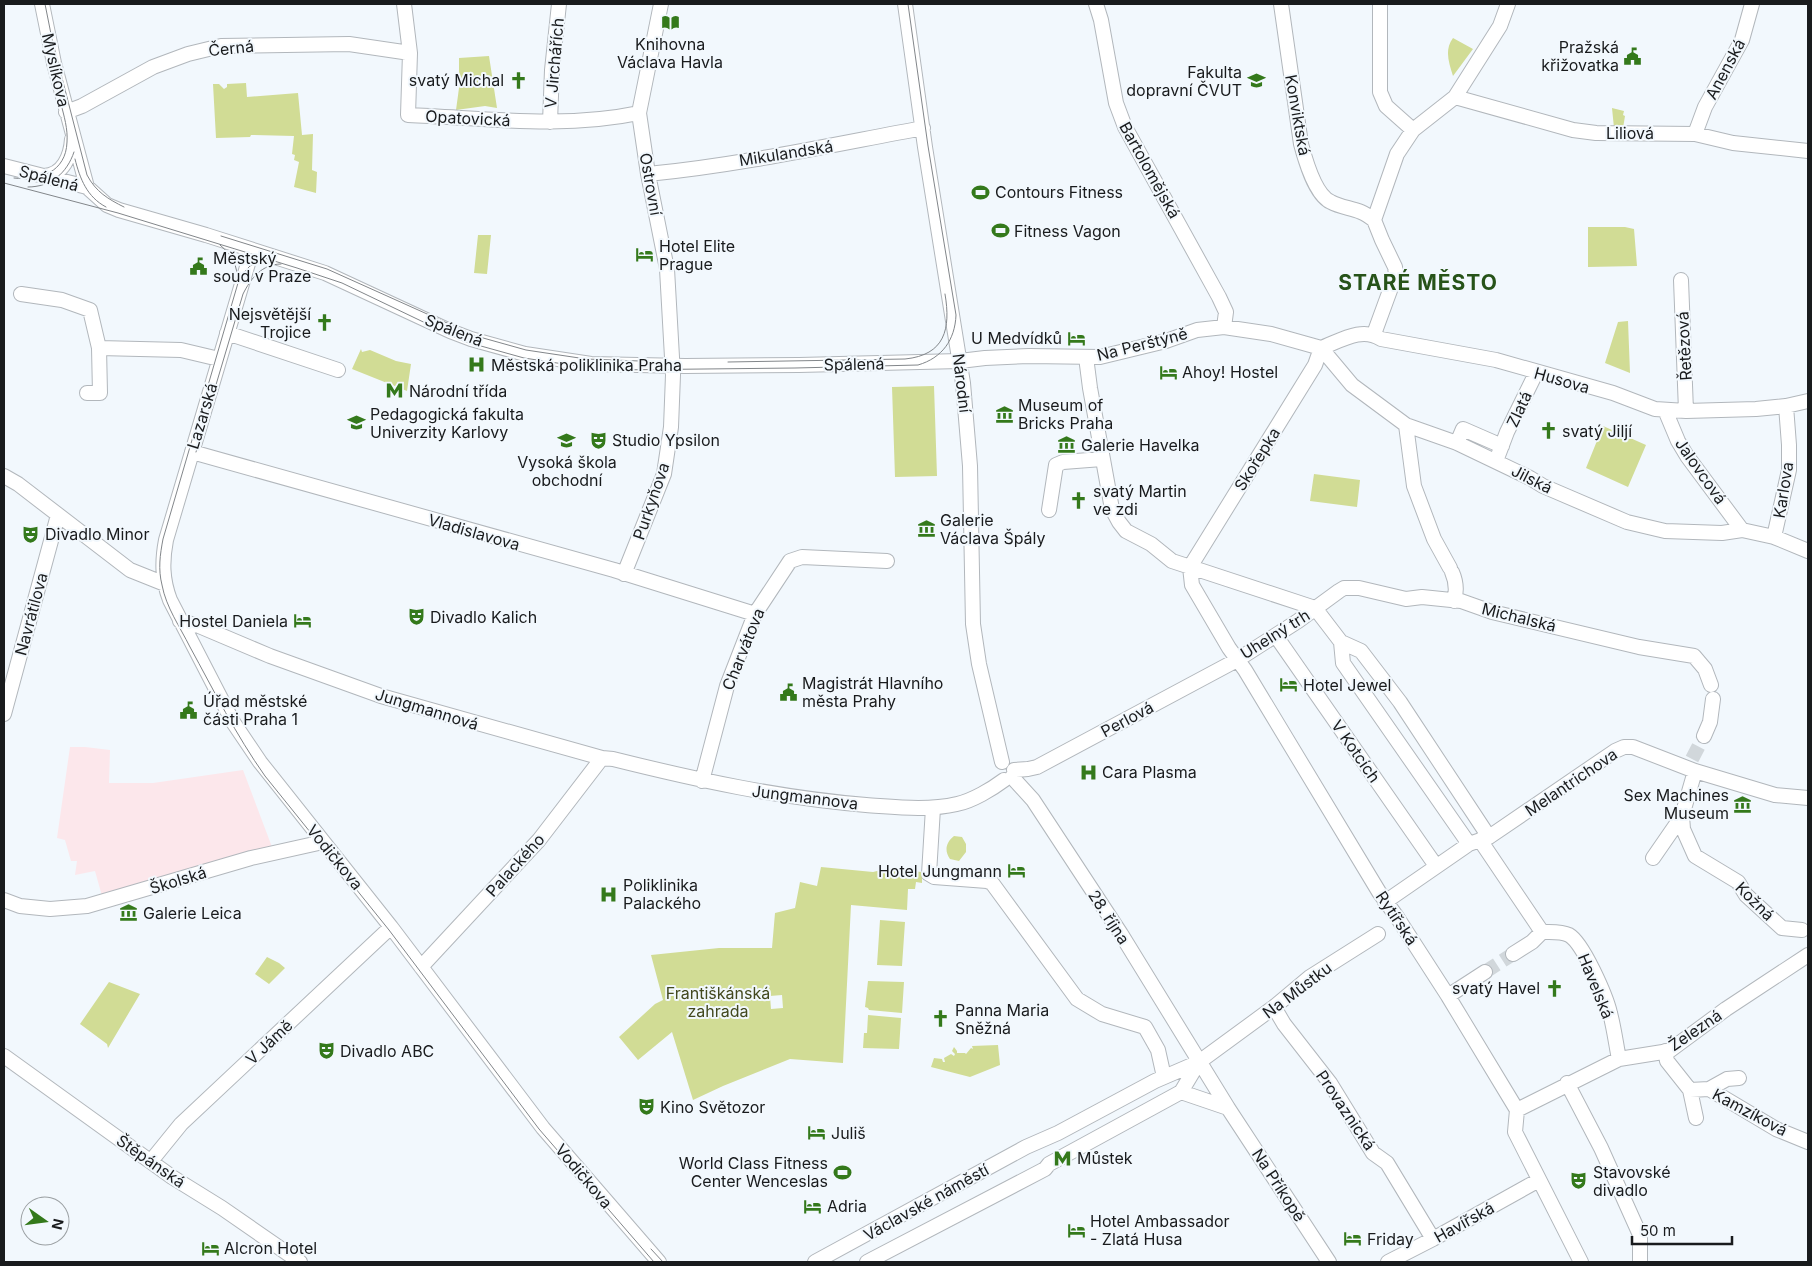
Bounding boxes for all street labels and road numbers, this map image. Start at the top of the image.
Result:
street label: V Jirchářích [540,17,568,109]
street label: Myslíkova [38,31,74,109]
street label: Anenská [1701,35,1749,103]
street label: Černá [207,36,255,60]
street label: Konviktská [1281,73,1315,157]
street label: Opatovická [425,106,511,130]
street label: Bartolomějská [1115,118,1185,222]
street label: Liliová [1606,123,1654,143]
street label: Mikulandská [738,136,834,170]
street label: Ostrovní [636,151,666,217]
street label: Spálená [17,160,81,196]
street label: Spálená [422,309,486,351]
street label: Řetězová [1672,311,1696,381]
street label: Na Perštýně [1095,323,1189,365]
street label: Národní [948,352,976,414]
street label: Spálená [823,353,885,375]
street label: Husova [1532,363,1592,397]
street label: Lazarská [182,381,222,451]
street label: Zlatá [1502,388,1536,430]
street label: Skořepka [1230,424,1284,494]
street label: Jalovcová [1671,434,1731,508]
street label: Purkyňova [628,460,674,542]
street label: Jilská [1508,460,1556,498]
street label: Karlova [1769,460,1797,520]
street label: Vladislavova [426,509,522,555]
street label: Navrátilova [10,570,52,658]
street label: Michalská [1480,598,1558,636]
street label: Charvátova [718,605,768,693]
street label: Uhelný trh [1237,605,1313,663]
street label: Jungmannová [373,684,481,734]
street label: Perlová [1097,697,1157,741]
street label: V Kotcích [1327,716,1385,786]
street label: Melantrichova [1521,744,1621,820]
street label: Jungmannova [751,781,859,813]
street label: Vodičkova [303,820,367,894]
street label: Palackého [481,829,549,901]
street label: Školská [147,862,209,898]
street label: Kožná [1731,877,1779,925]
street label: 28. října [1084,886,1134,948]
street label: Rytířská [1372,887,1422,949]
street label: Havelská [1574,950,1618,1022]
street label: Na Můstku [1258,958,1336,1022]
street label: Železná [1665,1005,1725,1055]
street label: V Jámě [241,1015,297,1069]
street label: Provaznická [1312,1066,1380,1154]
street label: Kamzíková [1709,1084,1791,1140]
street label: Štěpánská [113,1130,189,1192]
street label: Vodičkova [551,1140,617,1212]
street label: Na Příkopě [1248,1145,1310,1225]
street label: Václavské náměstí [860,1159,992,1245]
street label: Havířská [1430,1197,1498,1247]

